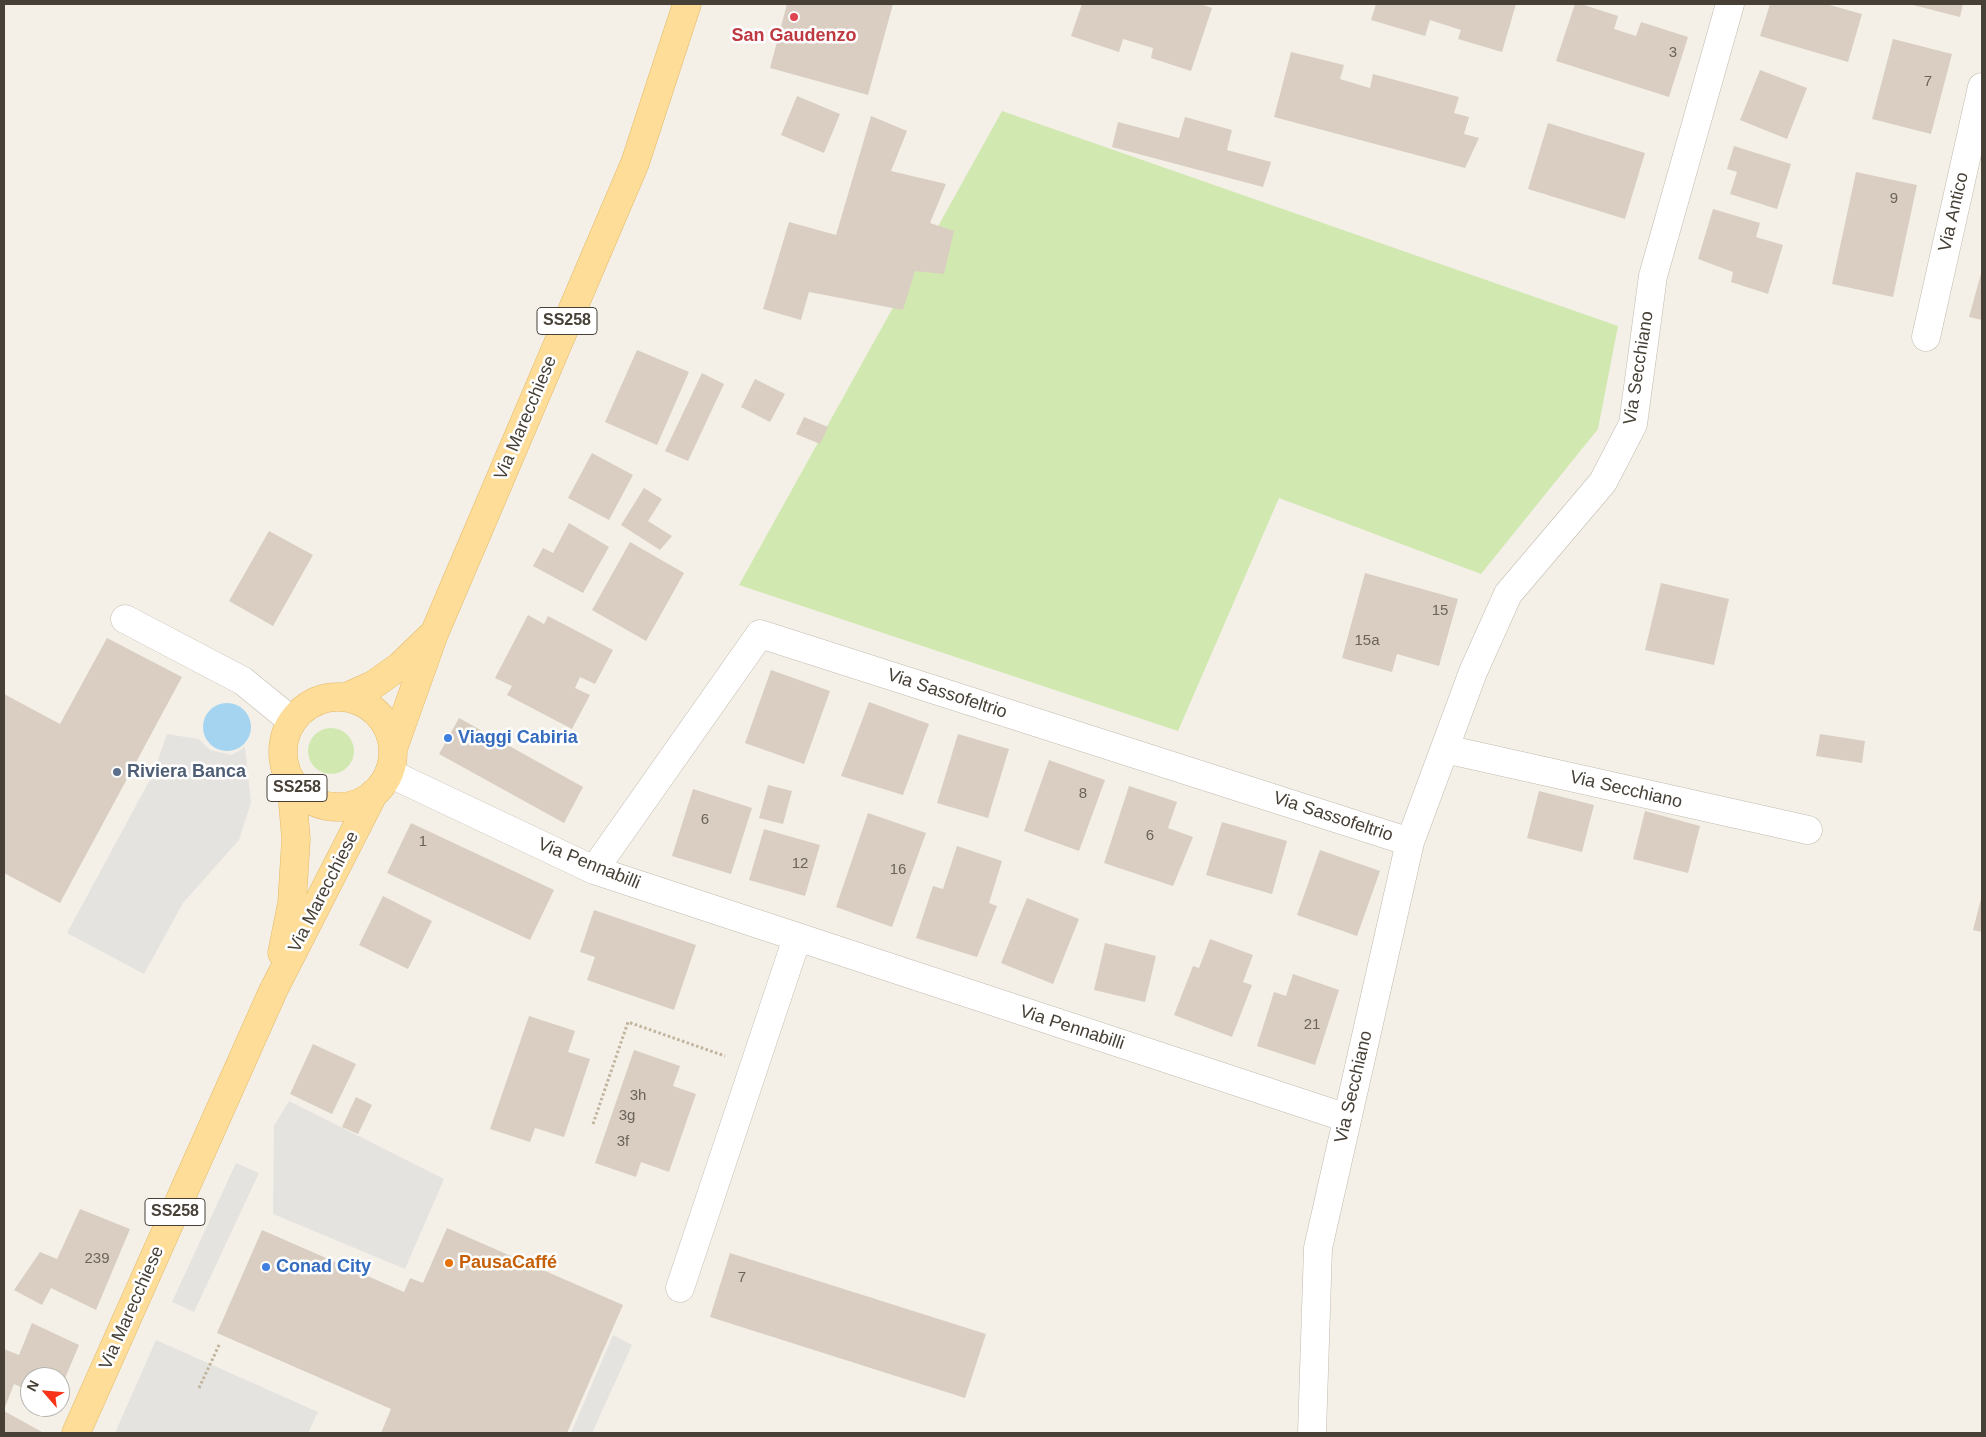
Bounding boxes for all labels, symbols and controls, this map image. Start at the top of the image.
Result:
marker: San Gaudenzo [788,11,800,23]
place label: San Gaudenzo [731,25,857,47]
house number: 3 [1669,44,1677,62]
house number: 7 [1924,73,1932,91]
street label: Via Antico [1934,170,1974,254]
house number: 9 [1890,190,1898,208]
road number: SS258 [537,308,597,334]
street label: Via Secchiano [1619,310,1659,426]
street label: Via Marecchiese [490,353,562,483]
house number: 15 [1432,602,1448,620]
house number: 15a [1354,632,1380,650]
street label: Via Sassofeltrio [884,664,1010,724]
place label: Viaggi Cabiria [458,727,578,749]
marker: Viaggi Cabiria [442,732,454,744]
place label: Riviera Banca [127,761,246,783]
marker: Riviera Banca [111,766,123,778]
street label: Via Secchiano [1568,767,1684,813]
road number: SS258 [267,774,327,801]
house number: 8 [1079,785,1087,803]
street label: Via Sassofeltrio [1270,787,1396,847]
house number: 6 [701,811,709,829]
house number: 6 [1146,827,1154,845]
street label: Via Marecchiese [284,828,364,956]
house number: 1 [419,833,427,851]
street label: Via Pennabilli [535,834,643,894]
house number: 12 [792,855,808,873]
house number: 16 [890,861,906,879]
street label: Via Pennabilli [1017,1001,1127,1055]
house number: 21 [1304,1016,1320,1034]
street label: Via Secchiano [1331,1029,1377,1145]
house number: 3h [630,1087,646,1105]
house number: 3g [619,1107,635,1125]
house number: 3f [617,1133,629,1151]
road number: SS258 [145,1198,205,1226]
street label: Via Marecchiese [95,1243,169,1373]
house number: 239 [84,1250,110,1268]
place label: PausaCaffé [459,1252,557,1274]
place label: Conad City [276,1256,371,1278]
marker: PausaCaffé [443,1257,455,1269]
marker: Conad City [260,1261,272,1273]
house number: 7 [738,1269,746,1287]
north arrow [20,1367,70,1417]
text: N [23,1378,42,1394]

